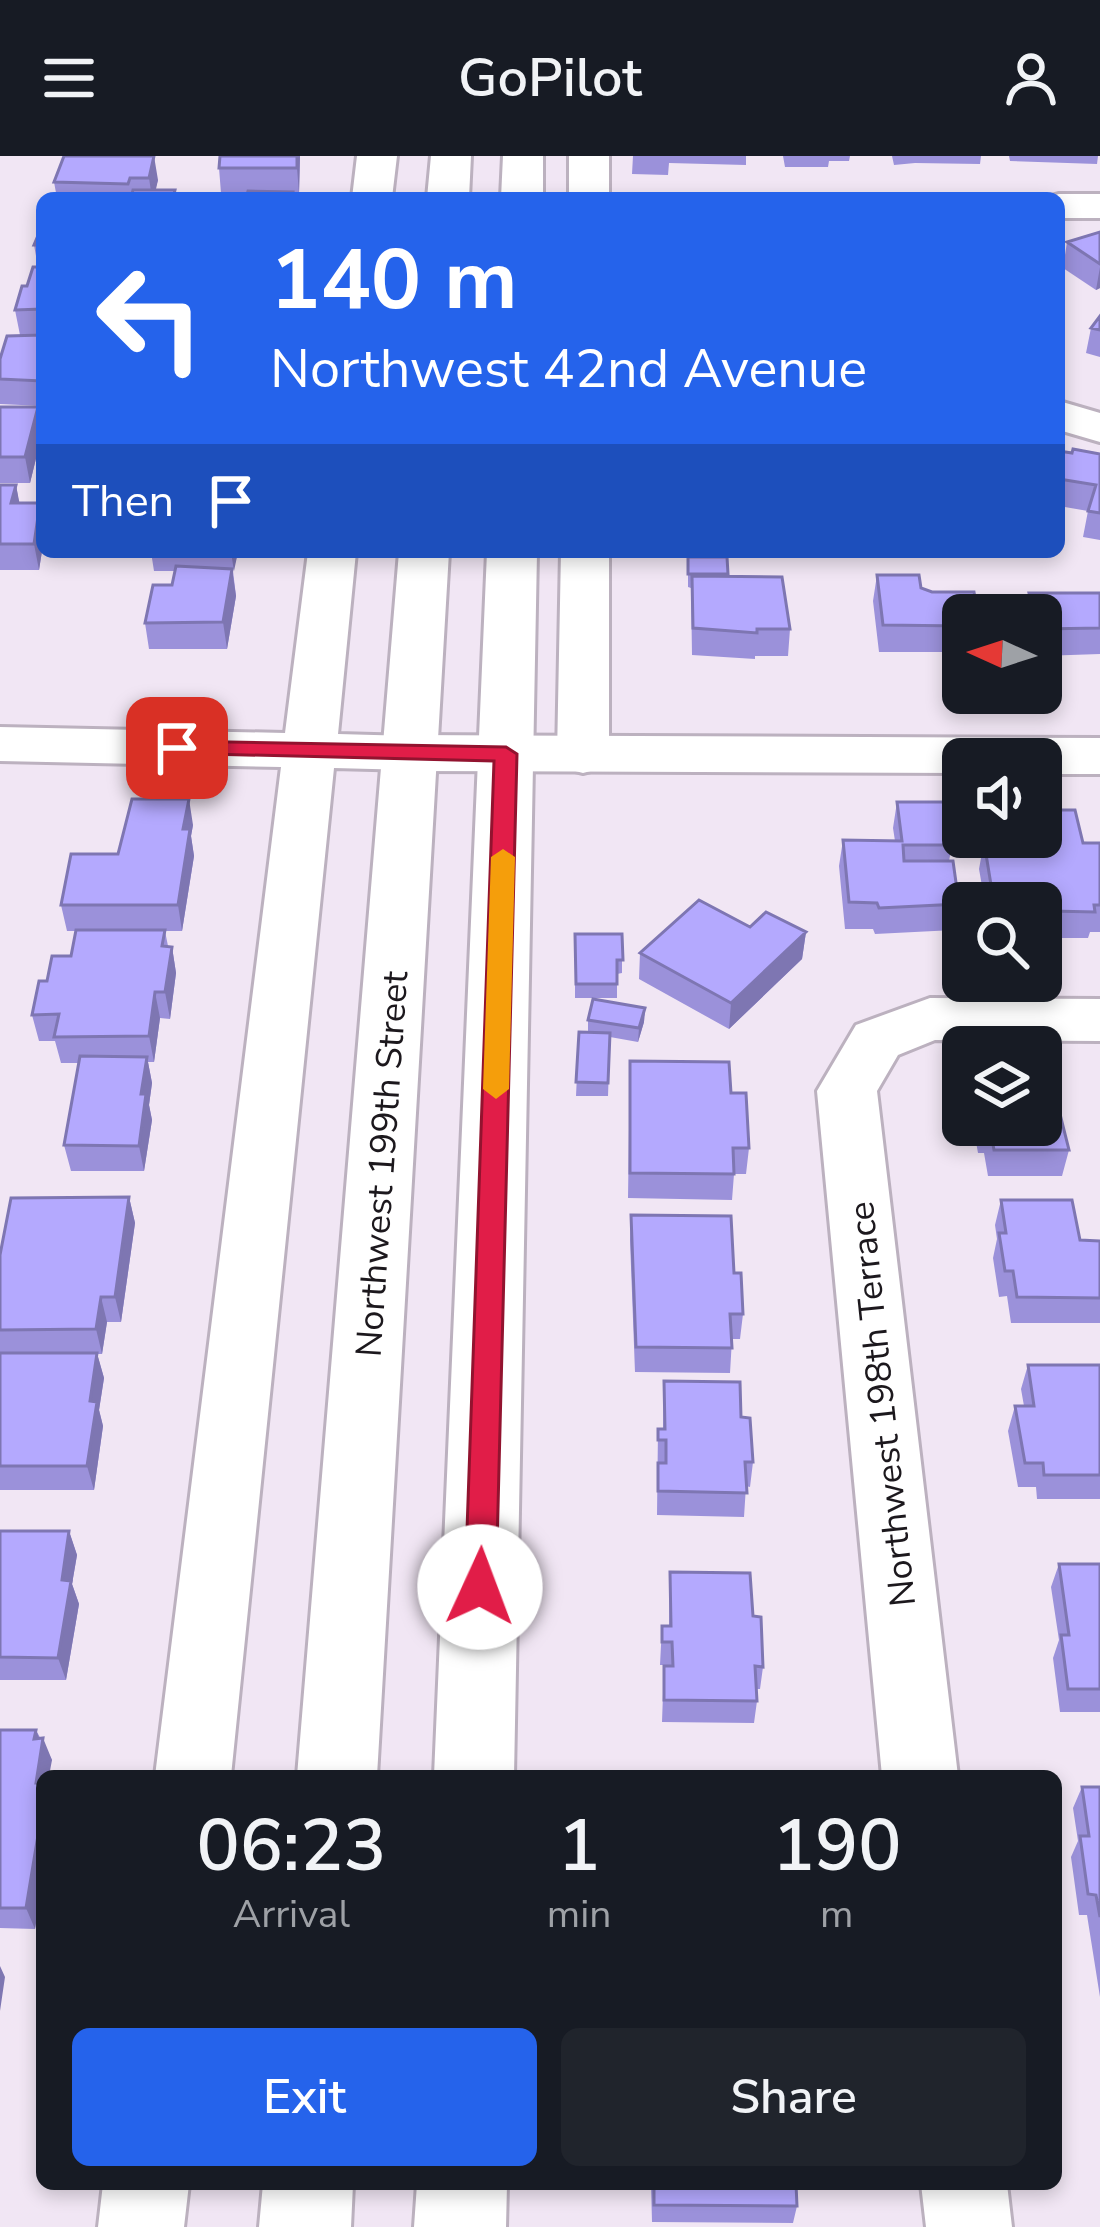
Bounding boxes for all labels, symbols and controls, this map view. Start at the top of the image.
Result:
text: GoPilot [458,41,642,115]
icon: menu [36,45,102,111]
icon: person [998,45,1064,111]
text: 140 m [270,223,518,338]
icon: left [72,240,228,396]
text: Northwest 42nd Avenue [270,332,867,406]
icon: arrive [198,468,264,534]
text: Then [72,471,174,532]
north arrow [942,594,1062,714]
map controls [942,594,1062,1146]
pin [126,697,228,799]
icon: arrive [144,715,210,781]
button: sound [942,738,1062,858]
button: search [942,882,1062,1002]
street label: Northwest 199th Street [345,969,420,1359]
button: layers [942,1026,1062,1146]
street label: Northwest 198th Terrace [837,1199,928,1609]
position arrow [417,1524,543,1650]
text: 06:23 [196,1797,386,1895]
text: 1 [558,1797,601,1895]
text: 190 [772,1797,901,1895]
text: Arrival [233,1888,350,1941]
text: min [547,1888,611,1941]
text: m [820,1888,853,1941]
button: Exit [72,2028,537,2166]
button: Share [561,2028,1026,2166]

